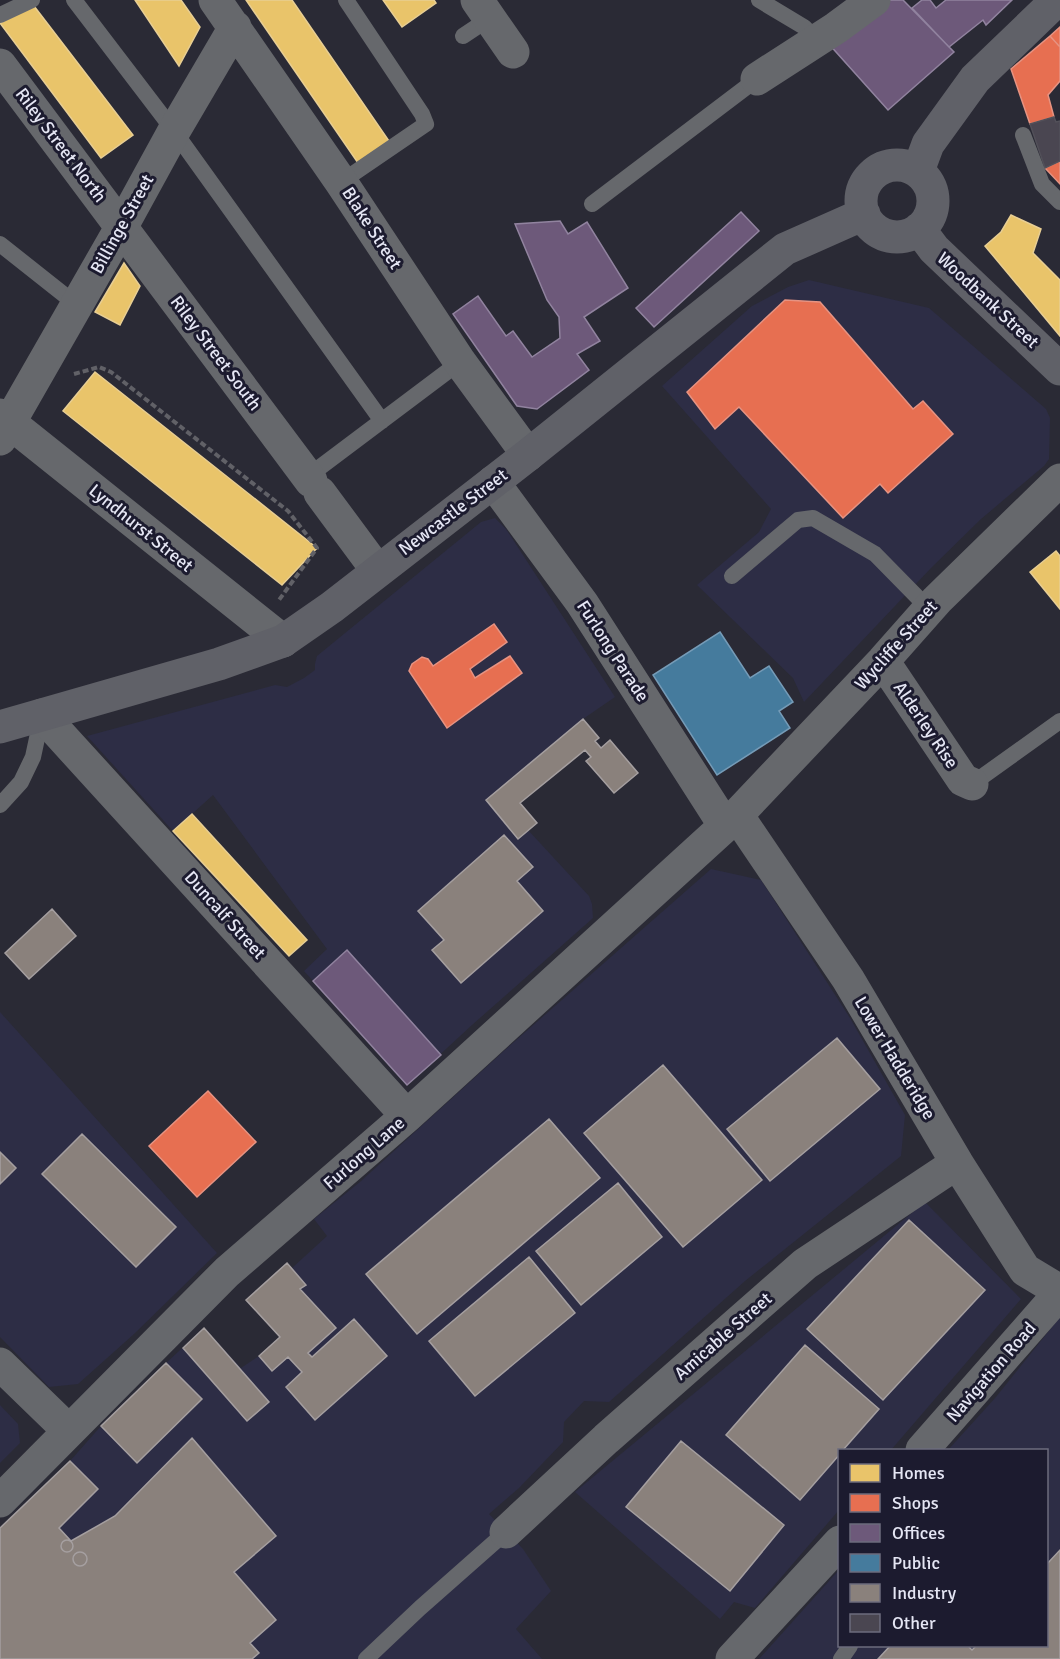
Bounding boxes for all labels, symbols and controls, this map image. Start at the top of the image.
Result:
street label: Riley Street North [11,83,111,207]
street label: Billinge Street [86,171,158,277]
street label: Blake Street [337,183,407,273]
street label: Woodbank Street [933,247,1043,353]
street label: Riley Street South [166,291,266,415]
street label: Newcastle Street [394,464,512,560]
street label: Lyndhurst Street [84,479,198,577]
street label: Furlong Parade [572,596,654,706]
street label: Wycliffe Street [850,596,942,694]
street label: Alderley Rise [889,677,963,773]
street label: Duncalf Street [180,866,270,964]
street label: Lower Hadderidge [850,992,940,1124]
street label: Furlong Lane [319,1112,409,1194]
street label: Amicable Street [670,1288,776,1384]
street label: Navigation Road [942,1317,1040,1427]
legend [838,1449,1048,1647]
text: Homes [892,1462,945,1484]
text: Shops [892,1492,939,1514]
text: Offices [892,1522,945,1544]
text: Public [892,1552,940,1574]
text: Industry [892,1582,957,1604]
text: Other [892,1612,936,1634]

